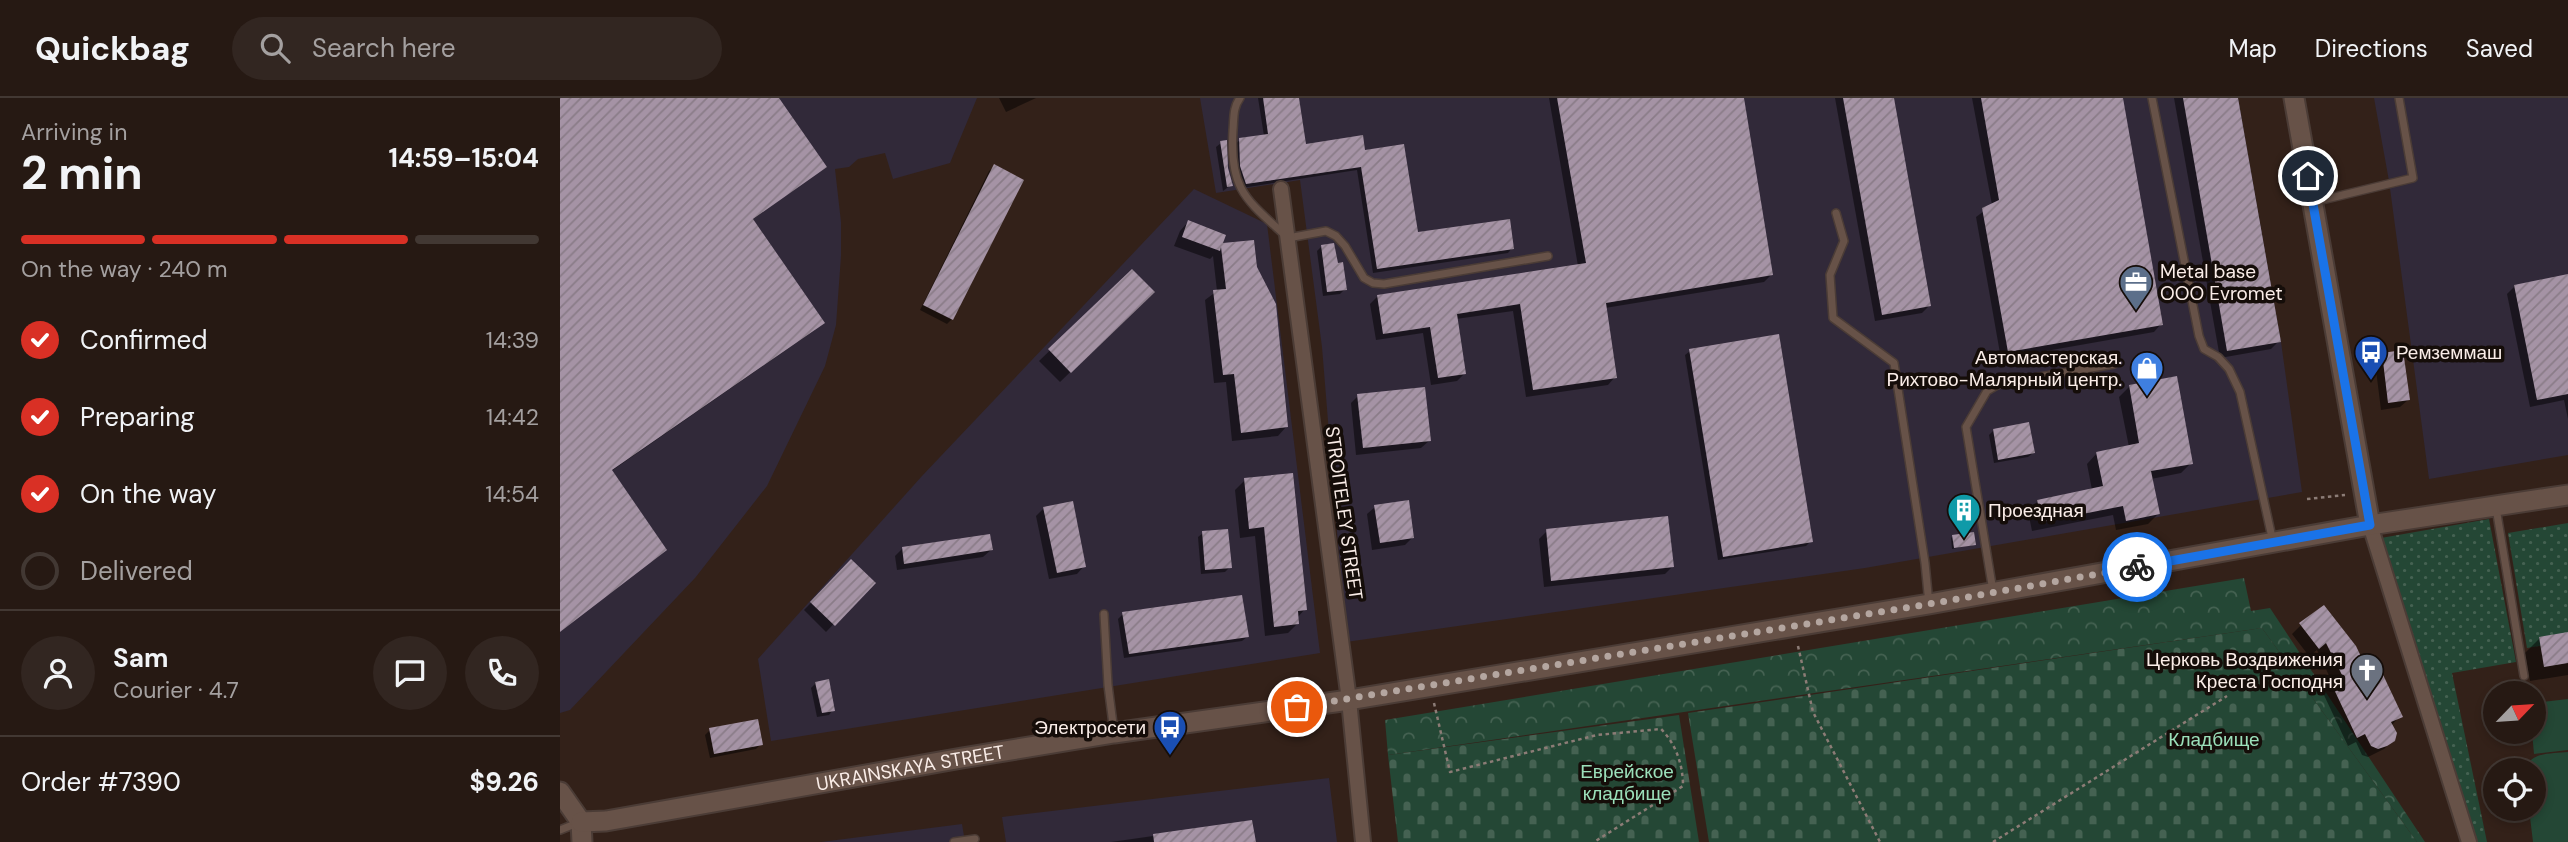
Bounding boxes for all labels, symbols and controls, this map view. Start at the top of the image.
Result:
search box [232,17,722,80]
text: Quickbag [35,27,190,70]
icon: search [256,29,294,67]
text: Search here [312,31,455,65]
text: Map [2229,33,2277,64]
text: Directions [2315,33,2428,64]
text: Saved [2466,33,2533,64]
text: Arriving in [21,117,127,147]
text: 14:59–15:04 [388,141,539,175]
text: 2 min [21,143,143,203]
pin [2278,146,2338,206]
icon: home [2289,157,2327,195]
text: On the way · 240 m [21,254,228,284]
place label: Metal base OOO Evromet [2160,259,2283,306]
office icon: Metal base OOO Evromet [2117,263,2155,312]
icon: check [21,321,59,359]
text: Confirmed [80,323,207,357]
text: 14:39 [486,325,539,355]
bus stop icon: Ремземмаш [2352,333,2390,382]
place label: Ремземмаш [2396,340,2502,365]
place label: Автомастерская. Рихтово-Малярный центр. [1887,345,2122,392]
shop icon: Автомастерская. Рихтово-Малярный центр. [2128,349,2166,398]
icon: check [21,398,59,436]
text: Preparing [80,400,195,434]
text: 14:42 [486,402,539,432]
street label: STROITELEY STREET [1319,425,1369,602]
icon: check [21,475,59,513]
text: On the way [80,477,216,511]
text: 14:54 [485,479,539,509]
building icon: Проездная [1945,491,1983,540]
place label: Проездная [1988,498,2084,523]
courier [2102,532,2172,602]
icon: bike [2118,548,2156,586]
text: Delivered [80,554,193,588]
button: person [21,636,95,710]
button: chat [373,636,447,710]
button: phone [465,636,539,710]
text: Sam [113,641,168,675]
place label: Церковь Воздвижения Креста Господня [2146,647,2343,694]
church icon: Церковь Воздвижения Креста Господня [2348,651,2386,700]
text: Courier · 4.7 [113,675,239,705]
pin [1267,677,1327,737]
north arrow [2483,681,2546,744]
map controls [2483,681,2546,821]
icon: bag [1278,688,1316,726]
bus stop icon: Электросети [1151,708,1189,757]
place label: Электросети [1034,715,1146,740]
park label: Кладбище [2168,727,2260,752]
street label: UKRAINSKAYA STREET [814,739,1007,796]
button: locate [2483,758,2546,821]
park label: Еврейское кладбище [1580,759,1674,806]
text: Order #7390 [21,765,181,799]
text: $9.26 [470,765,539,799]

